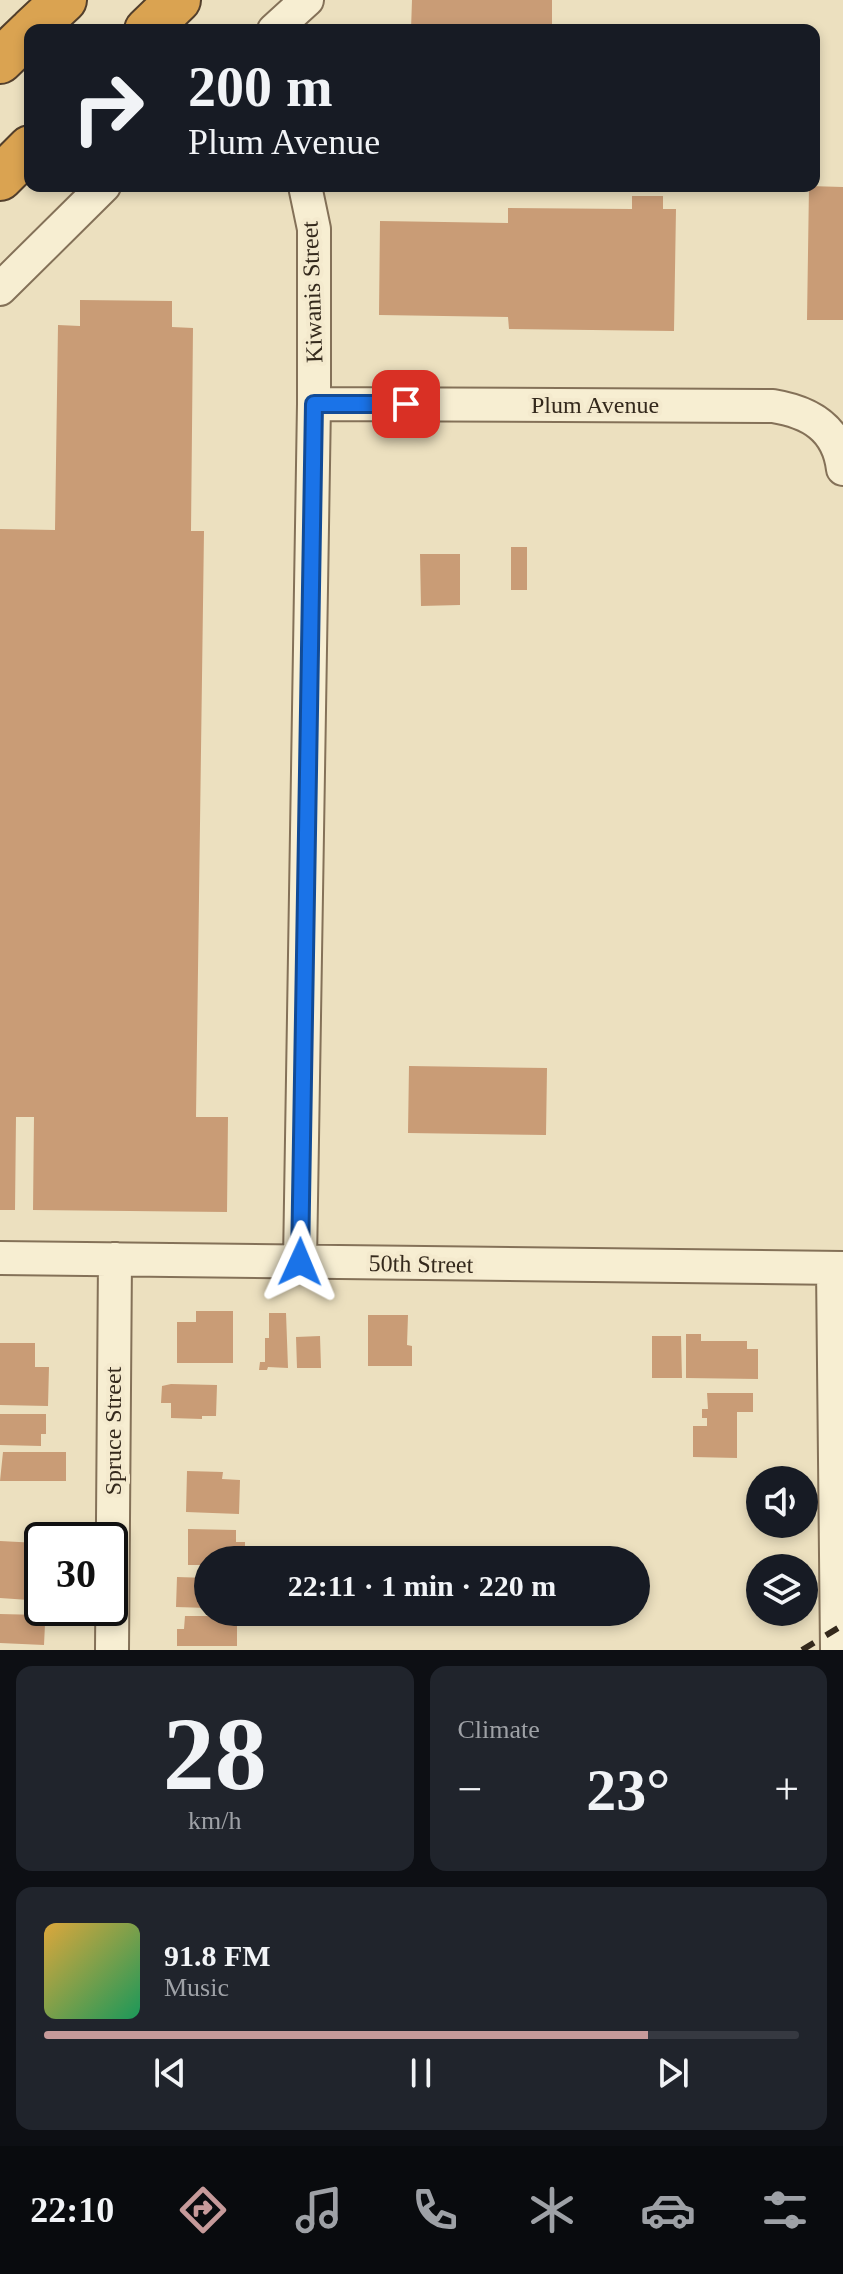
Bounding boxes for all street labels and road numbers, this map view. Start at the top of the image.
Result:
street label: Kiwanis Street [297,220,327,363]
street label: Plum Avenue [531,392,659,418]
street label: 50th Street [368,1250,474,1278]
street label: Spruce Street [100,1366,126,1495]

